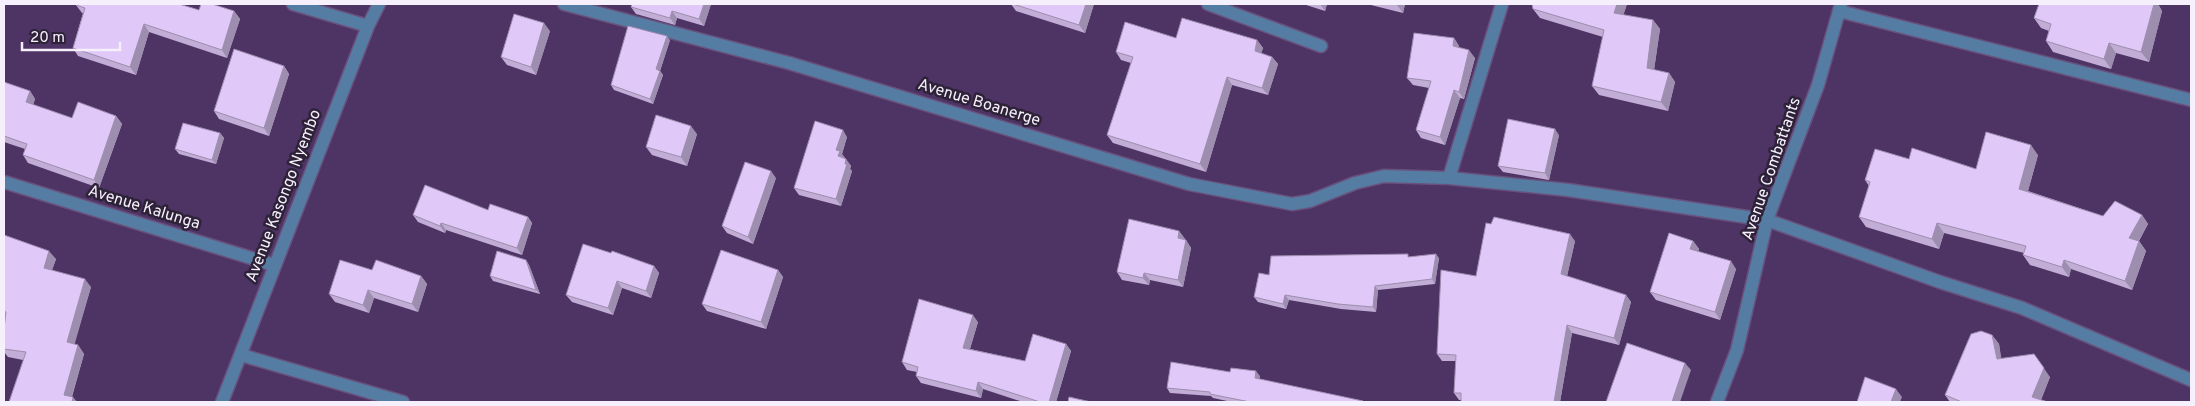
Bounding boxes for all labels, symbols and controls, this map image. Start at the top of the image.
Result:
scale bar [22,20,120,52]
text: 20 m [30,29,65,48]
street label: Avenue Boanerge [915,75,1043,131]
street label: Avenue Combattants [1738,95,1806,243]
street label: Avenue Kasongo Nyembo [242,107,326,285]
street label: Avenue Kalunga [86,181,202,235]

